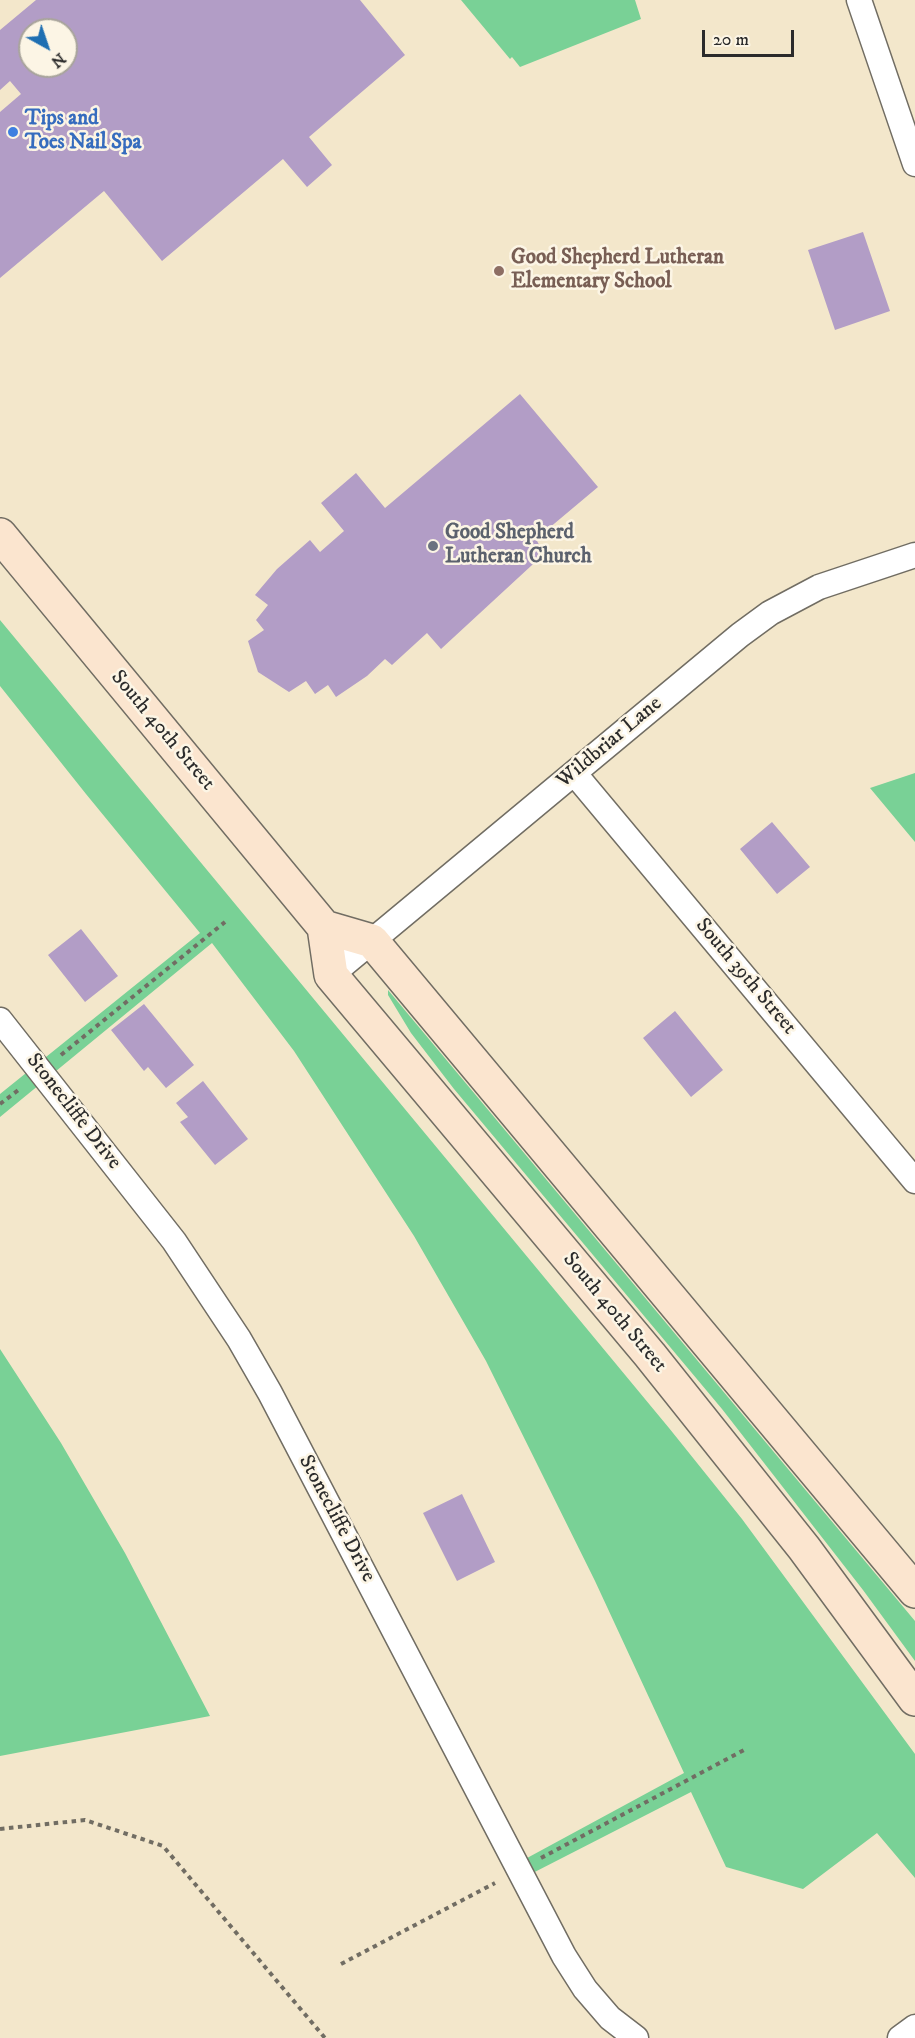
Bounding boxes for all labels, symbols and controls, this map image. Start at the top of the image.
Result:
north arrow [18,18,78,78]
scale bar [705,18,796,56]
text: 20 m [713,29,749,51]
text: N [47,48,70,72]
place label: Tips and Toes Nail Spa [25,107,141,157]
marker: Tips and Toes Nail Spa [6,125,20,139]
place label: Good Shepherd Lutheran Elementary School [511,246,724,296]
marker: Good Shepherd Lutheran Elementary School [492,264,506,278]
place label: Good Shepherd Lutheran Church [445,521,592,571]
marker: Good Shepherd Lutheran Church [426,539,440,553]
street label: South 40th Street [104,666,220,796]
street label: Wildbriar Lane [552,692,668,794]
street label: South 39th Street [689,914,801,1040]
street label: Stonecliffe Drive [20,1049,126,1175]
street label: South 40th Street [556,1248,672,1378]
street label: Stonecliffe Drive [292,1451,380,1587]

